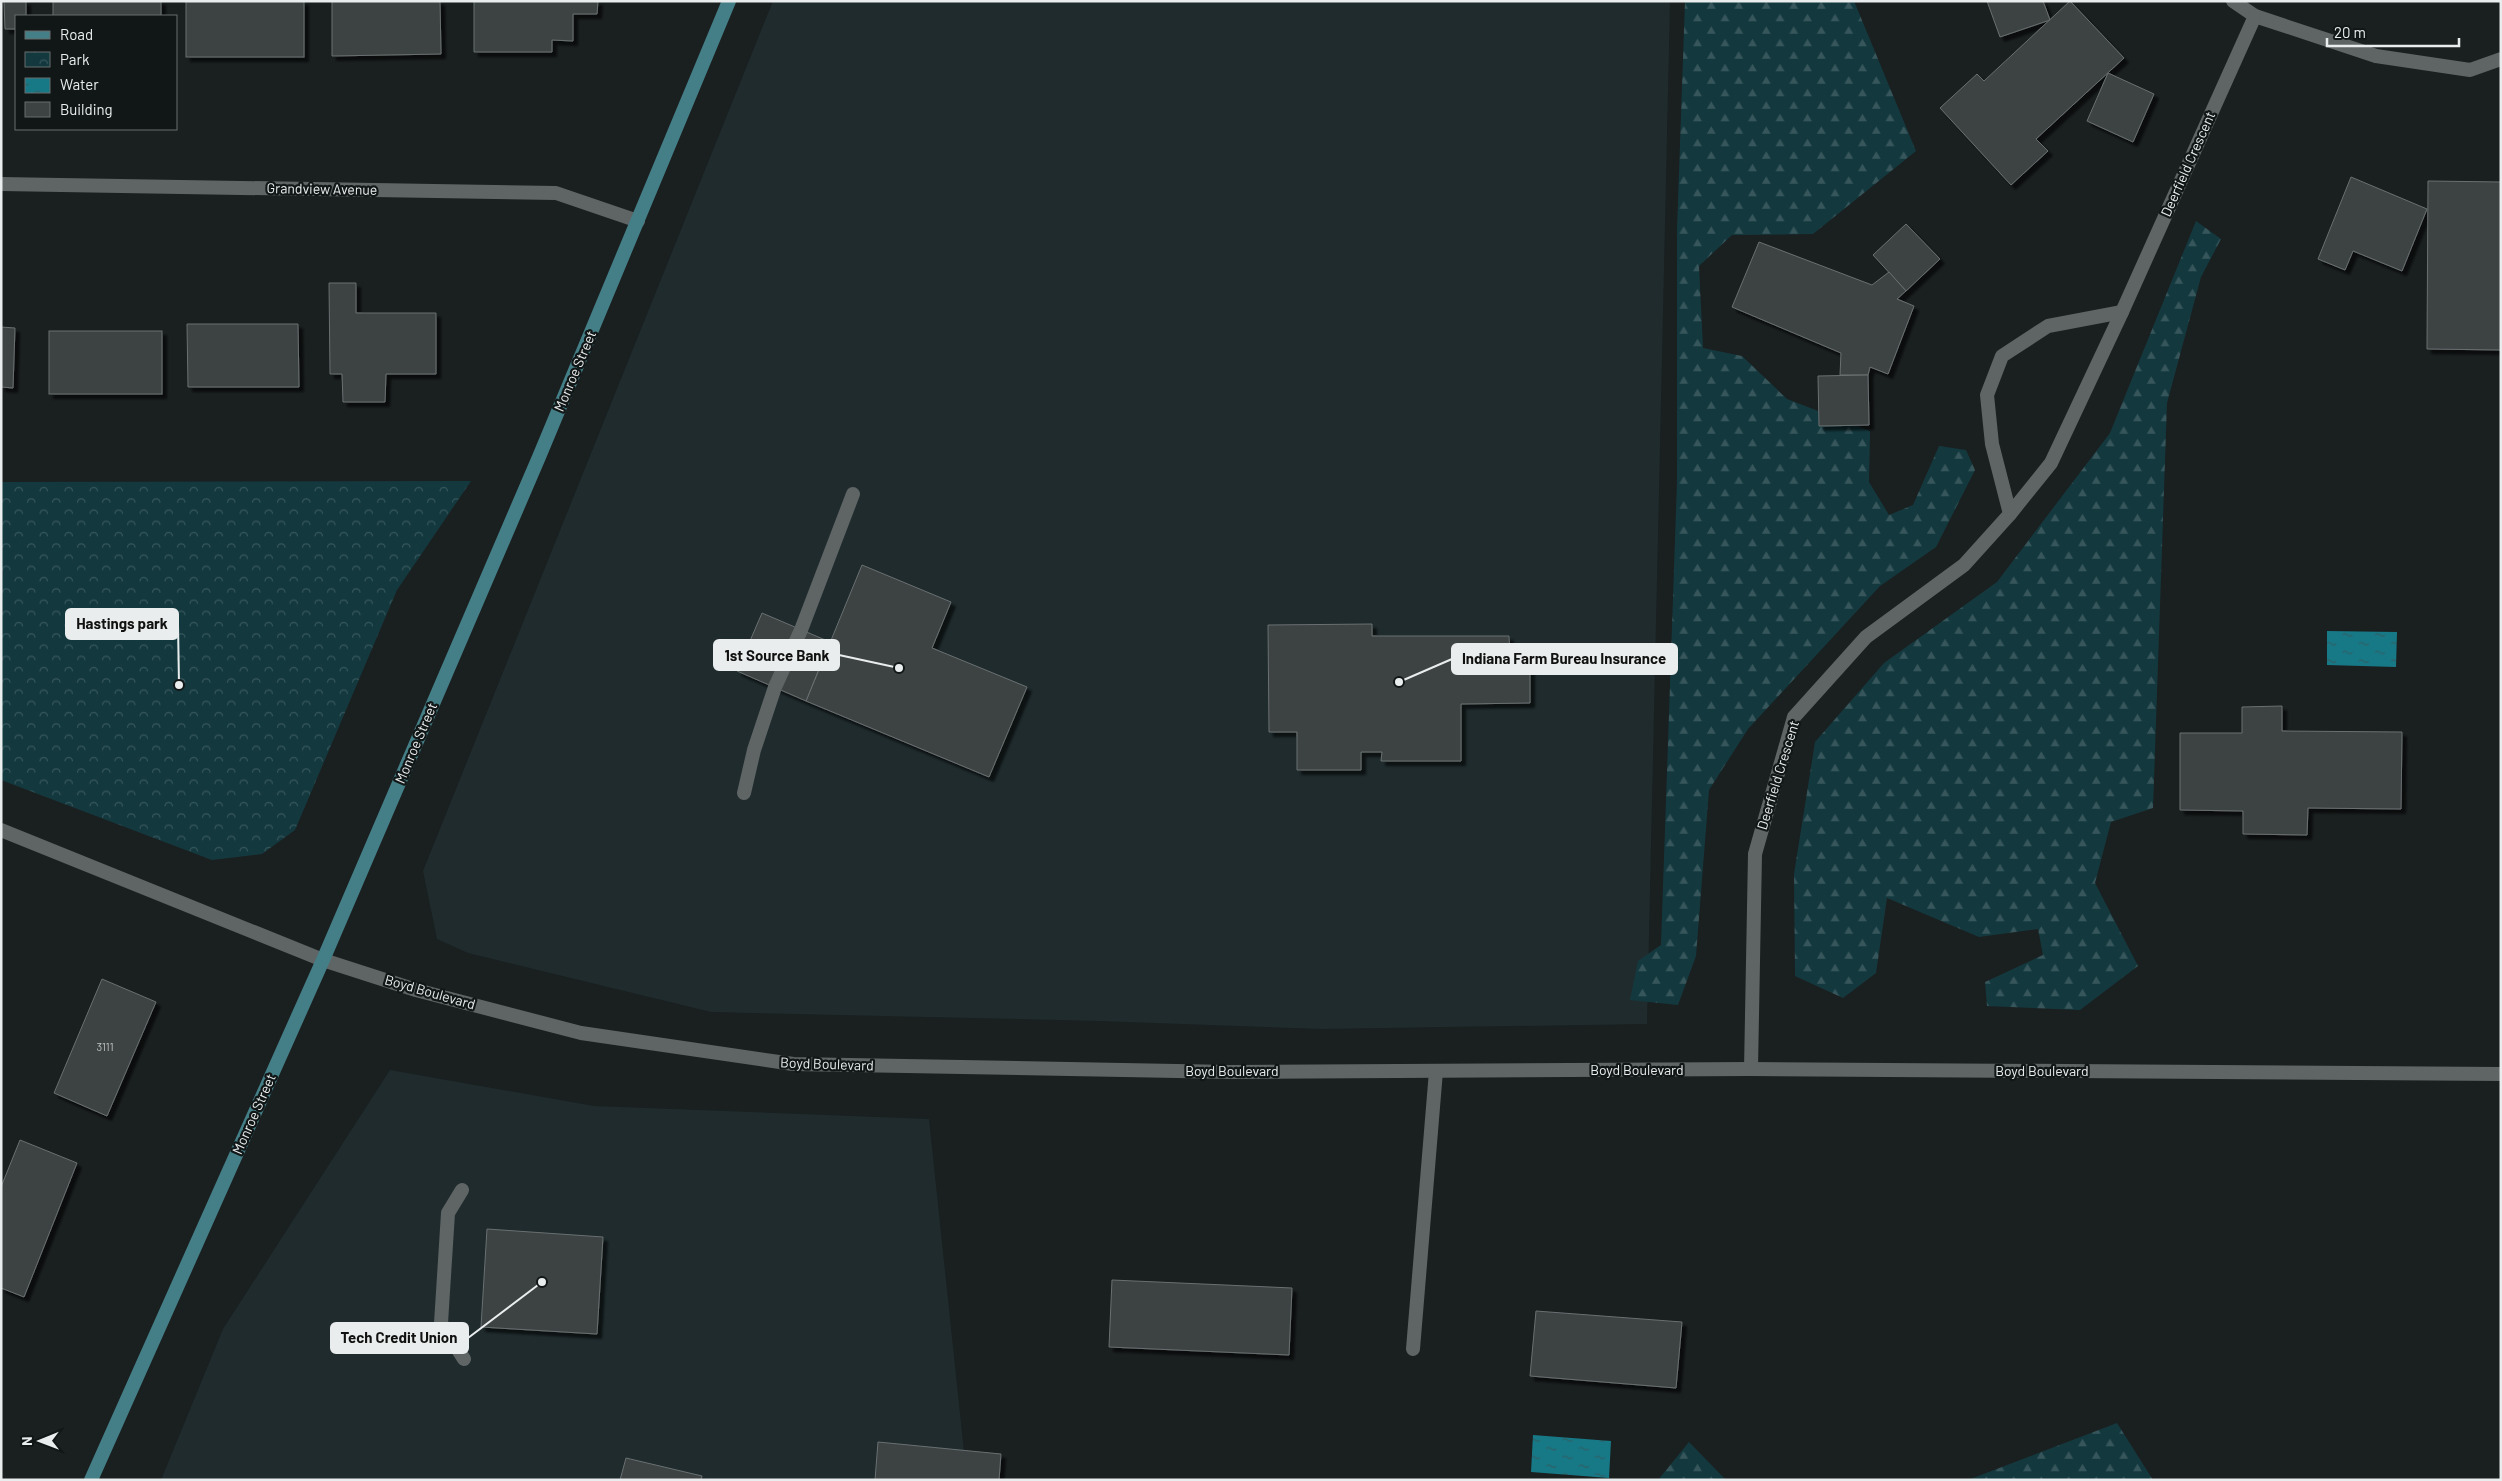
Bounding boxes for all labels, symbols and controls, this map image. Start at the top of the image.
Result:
legend [15,15,178,130]
scale bar [2327,15,2460,47]
text: 20 m [2334,23,2366,41]
text: Road [60,25,93,43]
text: Park [60,50,90,68]
text: Water [60,75,99,93]
text: Building [60,100,113,118]
street label: Deerfield Crescent [2157,109,2218,219]
street label: Grandview Avenue [266,179,378,198]
street label: Monroe Street [550,328,599,414]
callout: Hastings park [66,609,178,639]
text: Hastings park [76,614,168,632]
callout: 1st Source Bank [714,640,839,670]
callout: Indiana Farm Bureau Insurance [1452,644,1677,674]
text: 1st Source Bank [724,646,830,664]
text: Indiana Farm Bureau Insurance [1462,649,1666,667]
street label: Monroe Street [391,700,440,786]
street label: Deerfield Crescent [1753,718,1802,832]
street label: Boyd Boulevard [383,970,477,1013]
house number: 3111 [96,1040,114,1053]
street label: Boyd Boulevard [780,1053,874,1074]
street label: Boyd Boulevard [1590,1061,1684,1078]
street label: Boyd Boulevard [1185,1062,1279,1079]
street label: Boyd Boulevard [1995,1062,2089,1079]
street label: Monroe Street [228,1071,279,1157]
callout: Tech Credit Union [331,1323,468,1353]
text: Tech Credit Union [341,1328,457,1346]
north arrow [15,1416,65,1466]
text: N [18,1436,35,1446]

